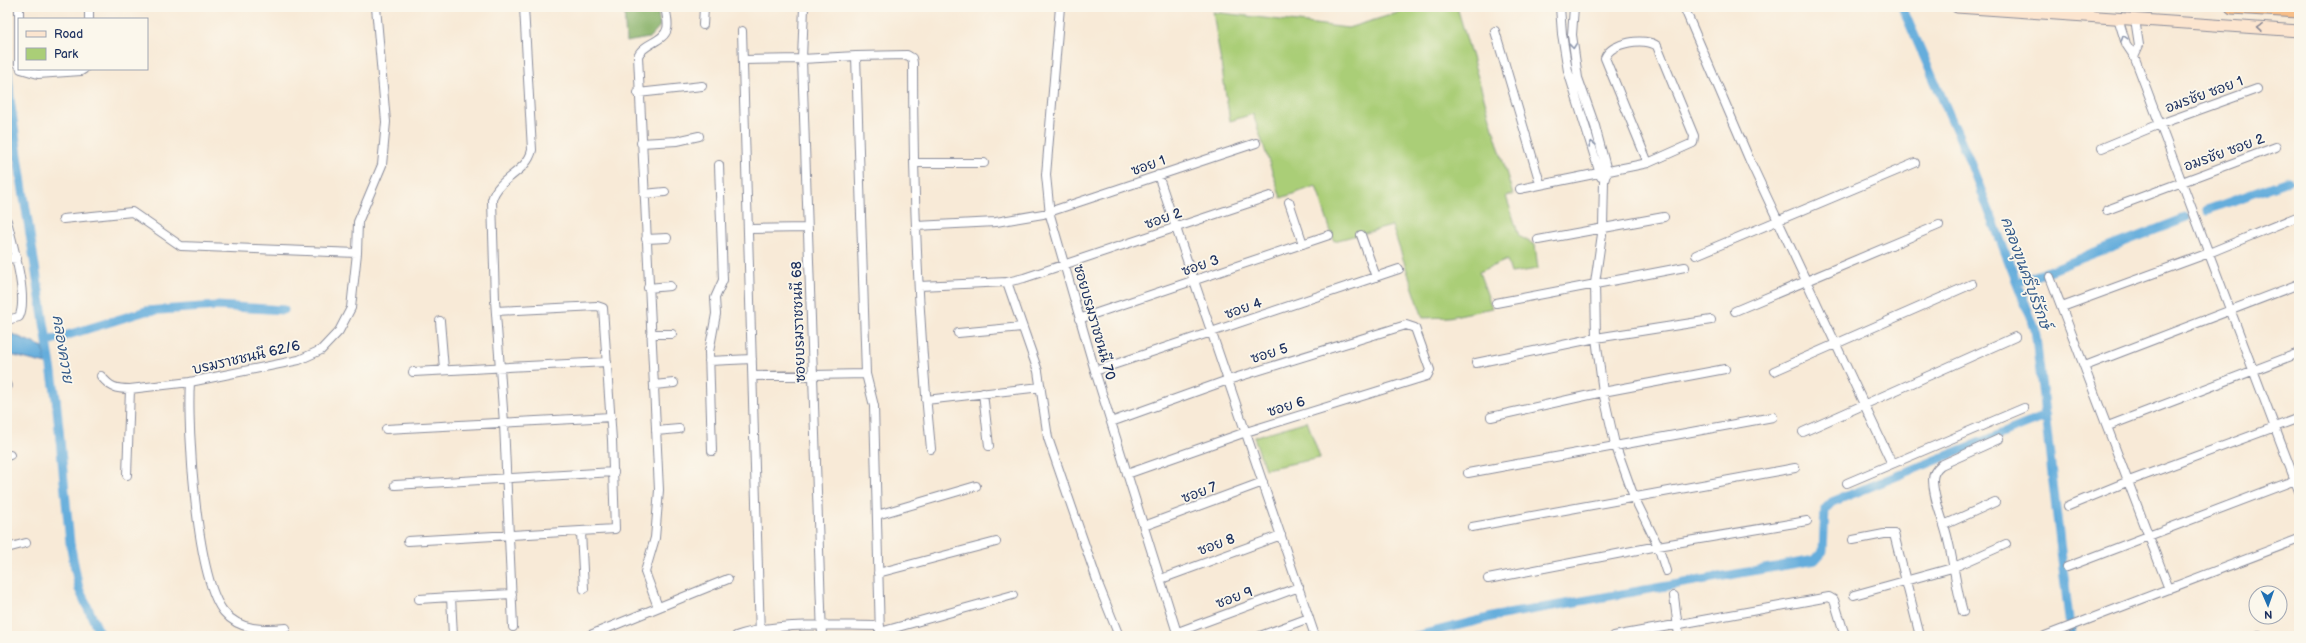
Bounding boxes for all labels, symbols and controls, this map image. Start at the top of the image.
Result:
legend [18,18,148,70]
one-way arrow [2257,24,2263,33]
text: Road [54,27,83,42]
one-way arrow [2120,34,2129,41]
one-way arrow [1569,43,1578,49]
text: Park [54,47,78,62]
street label: อมรชัย ซอย 1 [2163,73,2245,116]
street label: อมรชัย ซอย 2 [2182,130,2267,175]
one-way arrow [1588,141,1597,148]
street label: ซอย 1 [1129,152,1168,179]
street label: ซอย 2 [1142,204,1185,233]
water label: คลองขุนศรีบุรีรักษ์ [1995,214,2056,334]
street label: ซอย 3 [1179,251,1221,280]
street label: ซอยบรมราชชนนี 68 [788,261,809,383]
street label: ซอยบรมราชชนนี 70 [1070,262,1119,382]
street label: ซอย 4 [1222,294,1265,323]
water label: คลองควาย [48,314,77,386]
street label: บรมราชชนนี 62/6 [191,337,302,378]
street label: ซอย 5 [1249,340,1290,367]
street label: ซอย 6 [1265,393,1307,420]
street label: ซอย 7 [1179,478,1219,507]
street label: ซอย 8 [1195,530,1237,559]
street label: ซอย 9 [1213,583,1255,612]
north arrow [2248,585,2288,625]
text: N [2264,608,2273,621]

